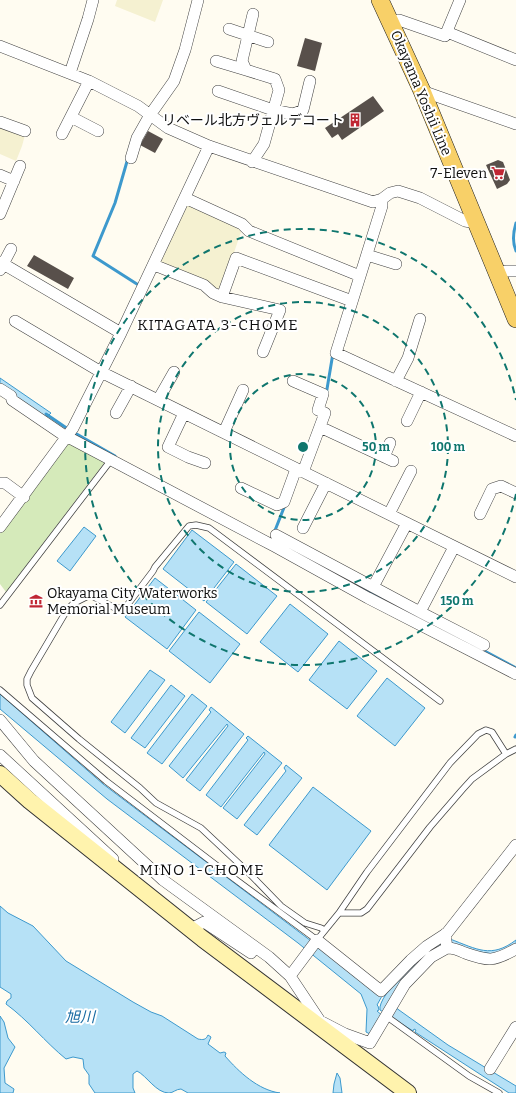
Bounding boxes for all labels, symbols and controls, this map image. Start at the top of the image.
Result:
street label: Okayama Yoshii Line [387,28,455,158]
place label: リベール北方ヴェルデコート [162,112,344,129]
building icon: リベール北方ヴェルデコート [347,112,363,128]
place label: 7-Eleven [430,165,487,182]
supermarket icon: 7-Eleven [490,165,506,181]
district label: KITAGATA 3-CHOME [137,316,299,334]
centre of rings [296,440,310,454]
text: 50 m [362,440,390,454]
text: 100 m [431,440,466,454]
place label: Okayama City Waterworks Memorial Museum [47,585,217,618]
museum icon: Okayama City Waterworks Memorial Museum [28,593,44,609]
text: 150 m [441,594,474,608]
district label: MINO 1-CHOME [139,861,265,879]
water label: 旭川 [65,1008,97,1026]

